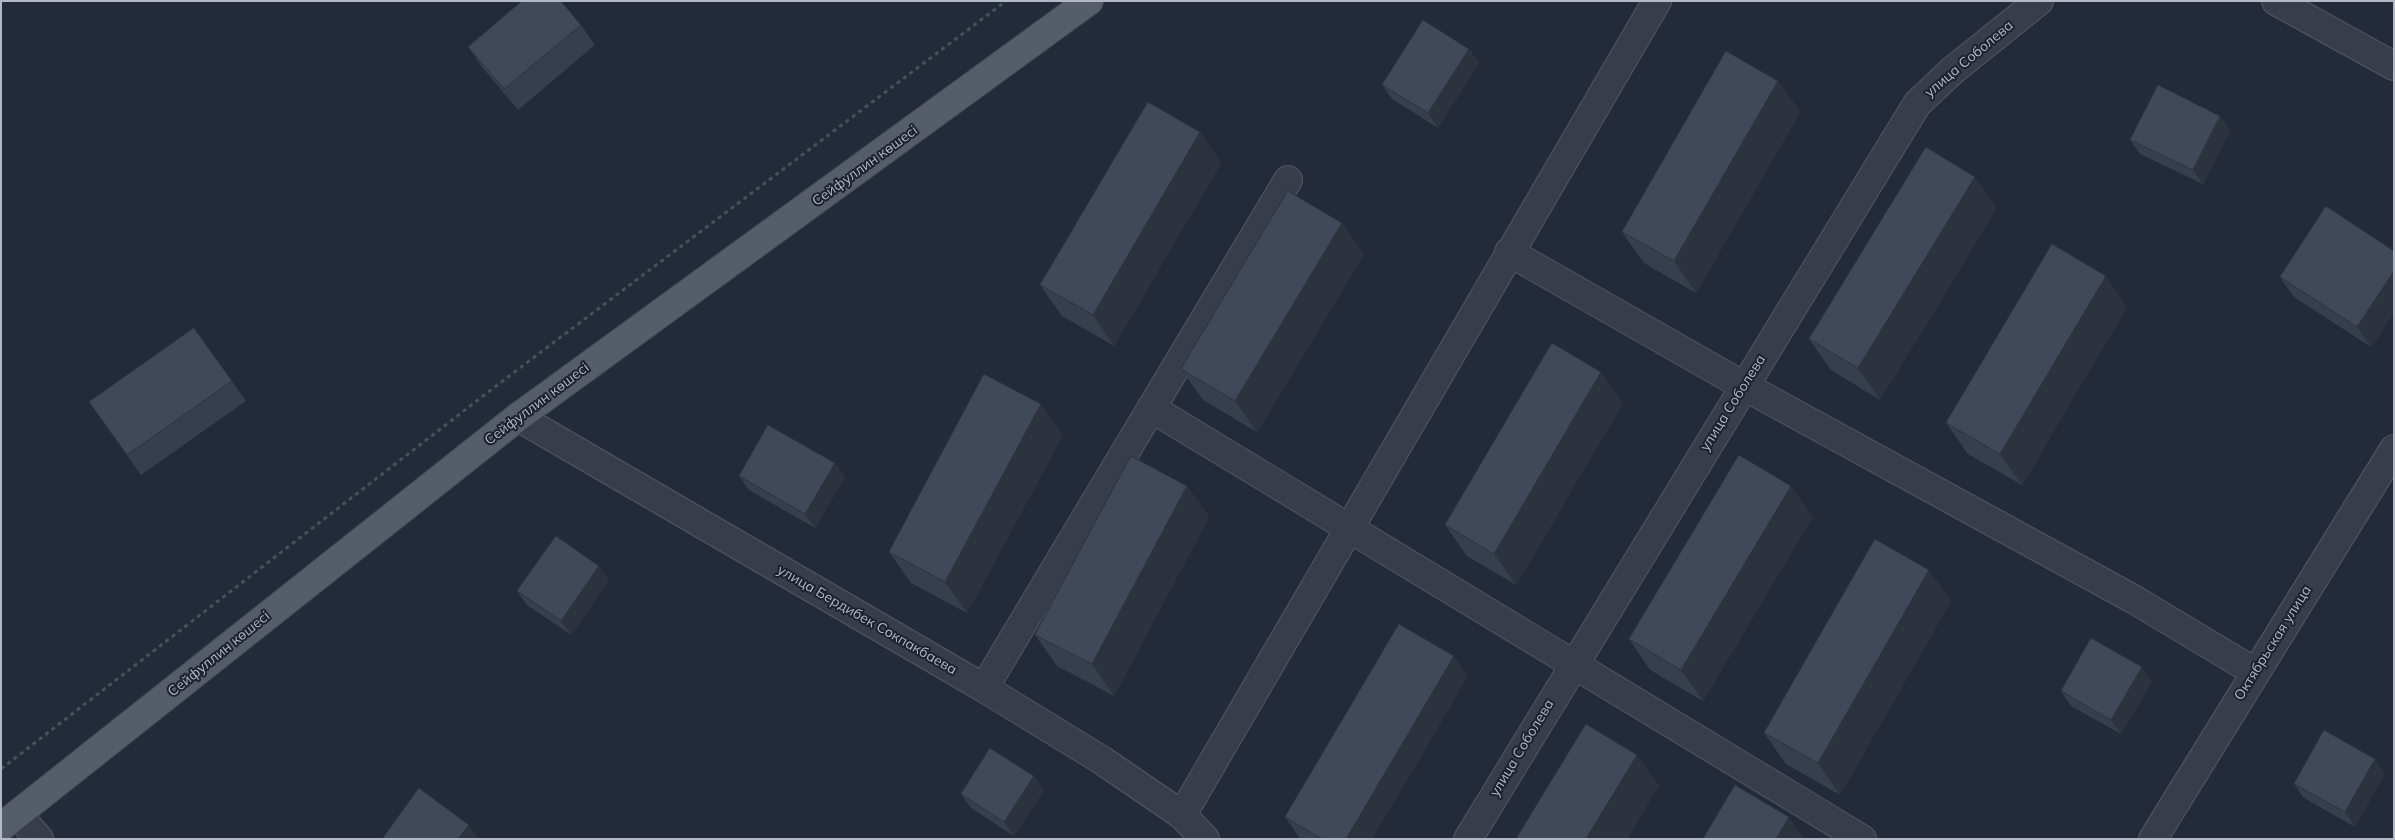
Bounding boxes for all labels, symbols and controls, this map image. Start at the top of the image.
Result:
street label: улица Соболева [1921,17,2017,101]
street label: Сейфуллин көшесі [809,122,921,210]
street label: улица Соболева [1697,352,1769,454]
street label: Сейфуллин көшесі [482,359,592,449]
street label: улица Бердибек Сокпакбаева [774,562,960,678]
street label: Октябрьская улица [2231,583,2315,703]
street label: Сейфуллин көшесі [165,608,273,700]
street label: улица Соболева [1486,696,1558,800]

